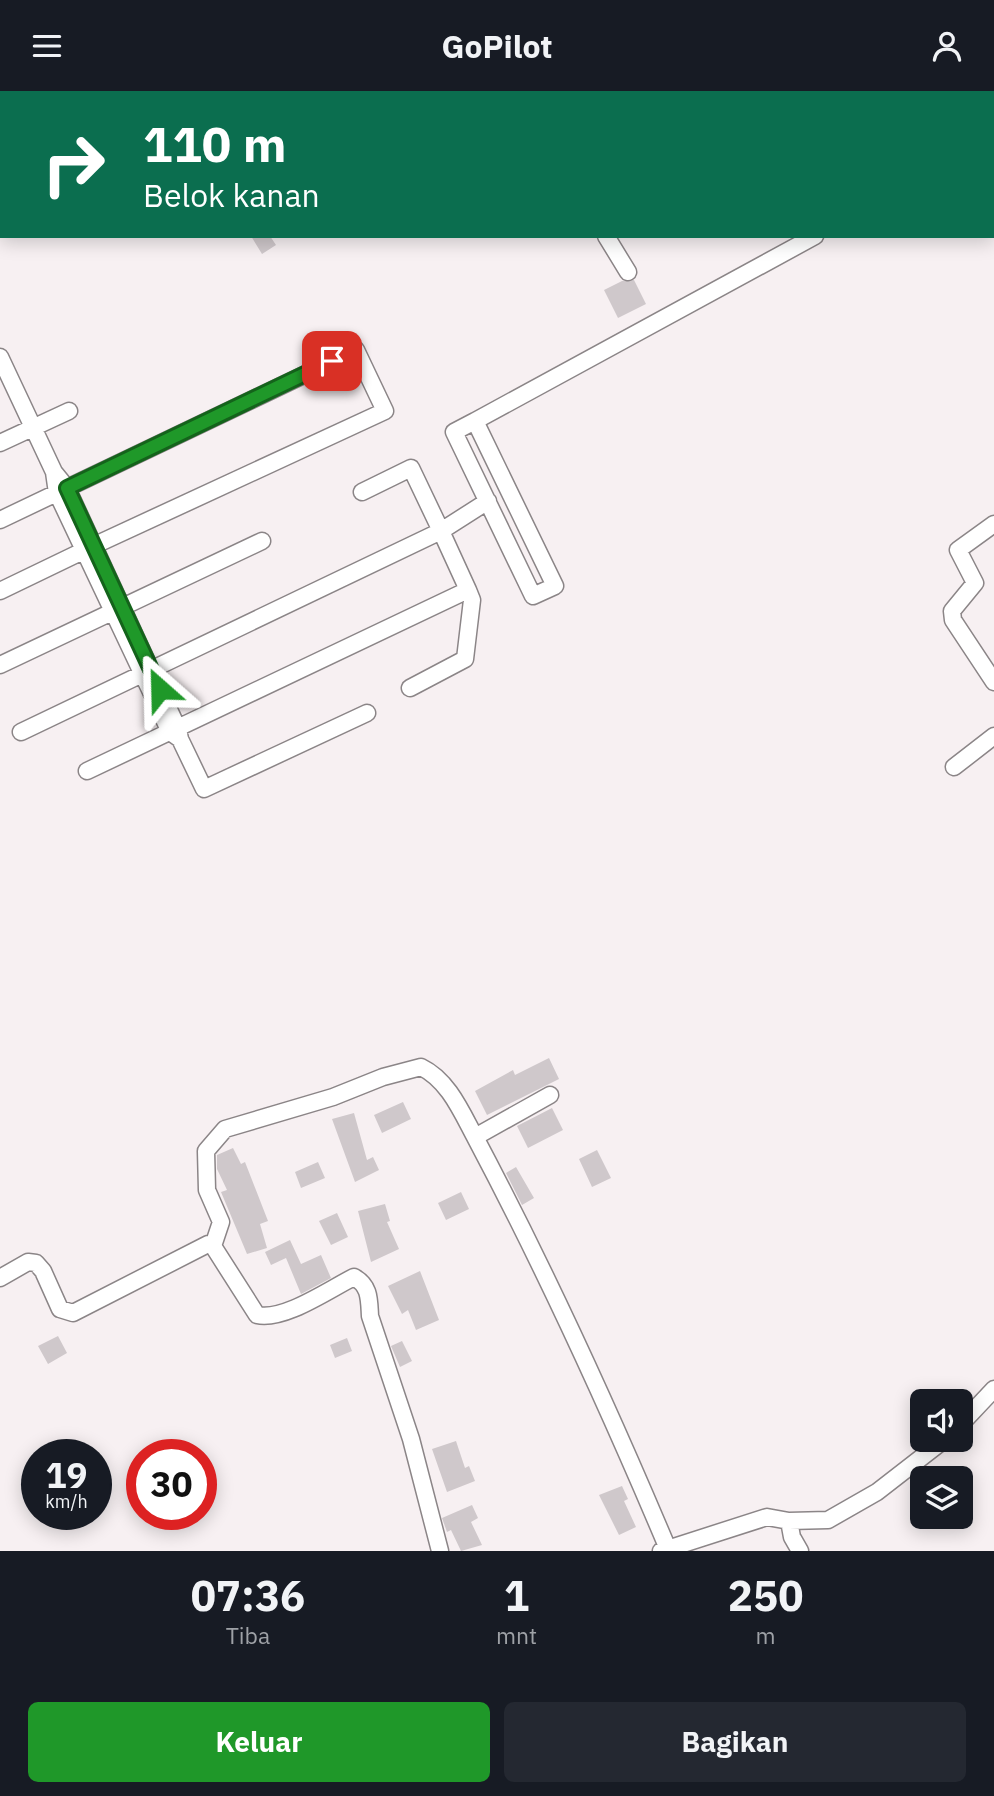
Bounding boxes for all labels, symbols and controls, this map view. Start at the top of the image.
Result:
text: GoPilot [441,25,553,67]
icon: menu [28,27,66,65]
icon: person [928,27,966,65]
text: 110 m [143,112,287,175]
icon: right [28,119,119,210]
text: Belok kanan [143,174,320,216]
pin [302,331,362,391]
icon: arrive [313,342,351,380]
position arrow [123,652,197,726]
map controls [910,1389,973,1529]
button: sound [910,1389,973,1452]
speed limit sign: 30 [126,1439,217,1530]
text: 19 [45,1452,88,1498]
button: layers [910,1466,973,1529]
text: km/h [45,1490,88,1513]
text: 07:36 [191,1568,305,1623]
text: 1 [504,1568,529,1623]
text: 250 [728,1568,803,1623]
text: Tiba [226,1620,270,1650]
text: mnt [496,1620,537,1650]
text: m [756,1620,776,1650]
button: Keluar [28,1702,490,1782]
button: Bagikan [504,1702,966,1782]

